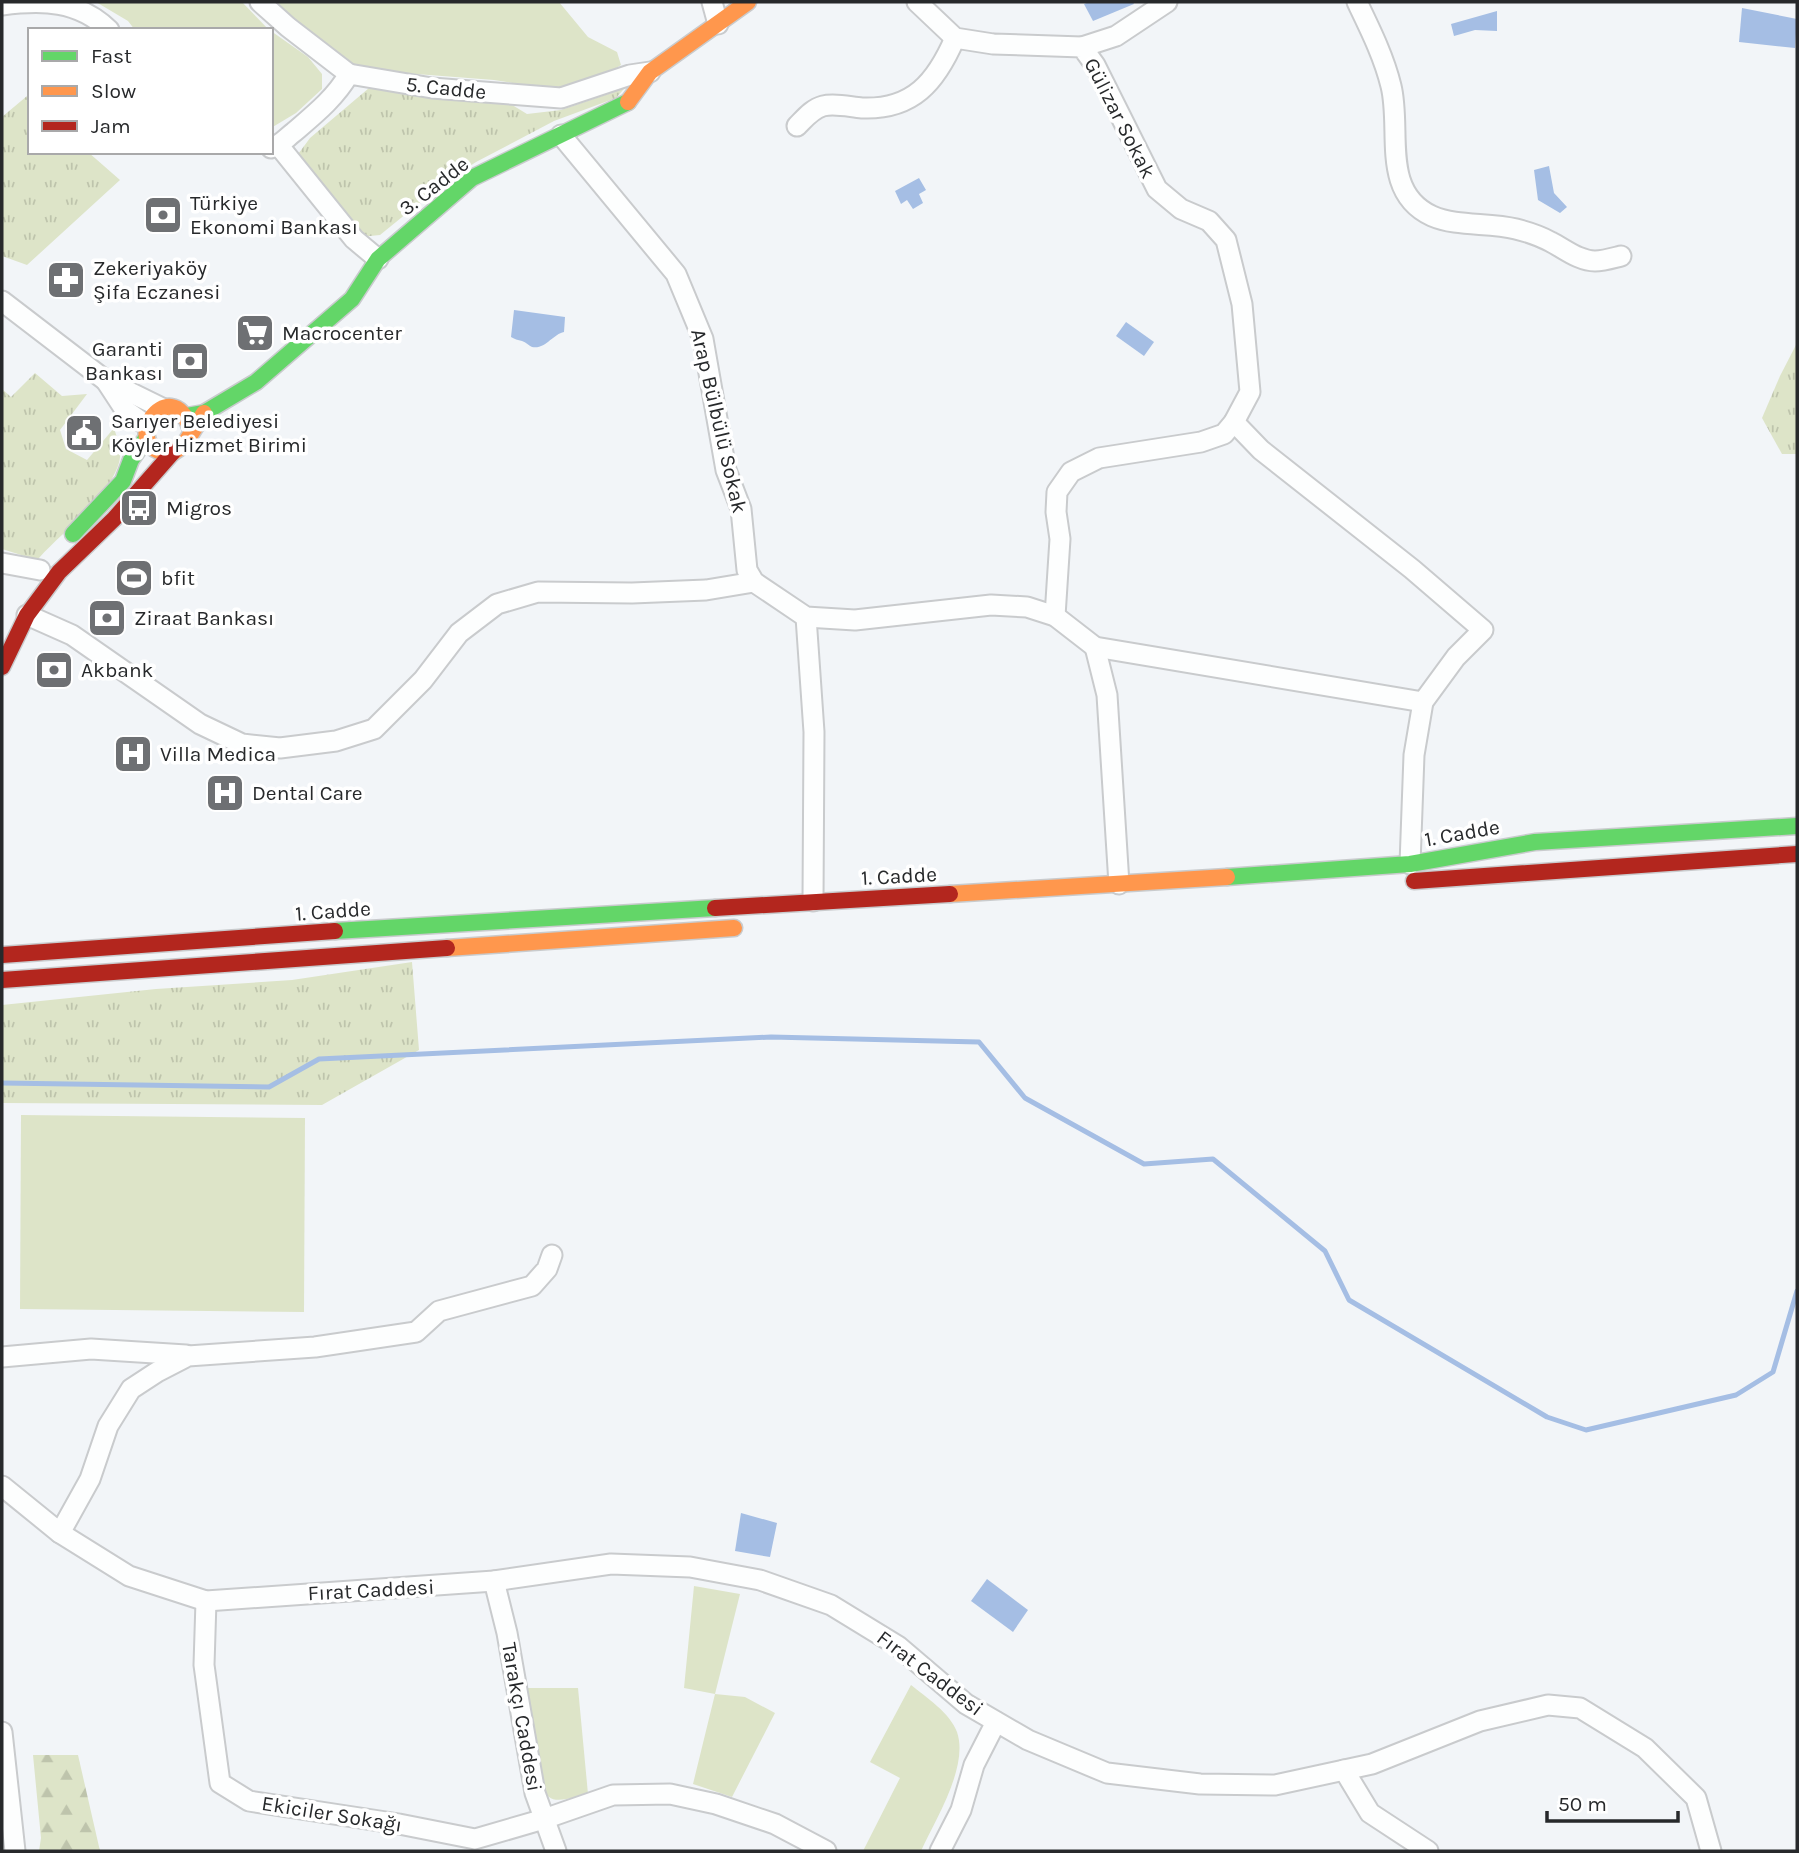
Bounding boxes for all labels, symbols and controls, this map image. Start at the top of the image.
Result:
legend [28,28,273,154]
text: Fast [91,44,132,68]
street label: Gülizar Sokak [1079,54,1161,182]
street label: 5. Cadde [405,72,487,104]
text: Slow [91,79,136,103]
text: Jam [91,114,131,138]
street label: 3. Cadde [395,152,473,220]
place label: Türkiye Ekonomi Bankası [190,191,358,239]
bank icon: Türkiye Ekonomi Bankası [142,194,184,236]
place label: Zekeriyaköy Şifa Eczanesi [93,256,221,304]
pharmacy icon: Zekeriyaköy Şifa Eczanesi [45,259,87,301]
supermarket icon: Macrocenter [234,312,276,354]
place label: Macrocenter [282,321,402,345]
street label: Arap Bülbülü Sokak [686,327,752,516]
place label: Garanti Bankası [85,337,163,385]
bank icon: Garanti Bankası [169,340,211,382]
place label: Sarıyer Belediyesi Köyler Hizmet Birimi [111,409,307,457]
public building icon: Sarıyer Belediyesi Köyler Hizmet Birimi [63,412,105,454]
bus stop icon: Migros [118,487,160,529]
place label: Migros [166,496,232,520]
sports icon: bfit [113,557,155,599]
place label: bfit [161,566,195,590]
bank icon: Ziraat Bankası [86,597,128,639]
place label: Ziraat Bankası [134,606,274,630]
bank icon: Akbank [33,649,75,691]
place label: Akbank [81,658,154,682]
hospital icon: Villa Medica [112,733,154,775]
place label: Villa Medica [160,742,276,766]
hospital icon: Dental Care [204,772,246,814]
place label: Dental Care [252,781,362,805]
street label: 1. Cadde [1423,815,1501,851]
street label: 1. Cadde [861,862,937,890]
street label: 1. Cadde [294,896,372,926]
street label: Fırat Caddesi [307,1575,435,1605]
street label: Fırat Caddesi [872,1625,988,1721]
street label: Tarakçı Caddesi [497,1641,547,1793]
scale bar [1547,1780,1678,1824]
street label: Ekiciler Sokağı [260,1791,404,1837]
text: 50 m [1558,1792,1607,1816]

